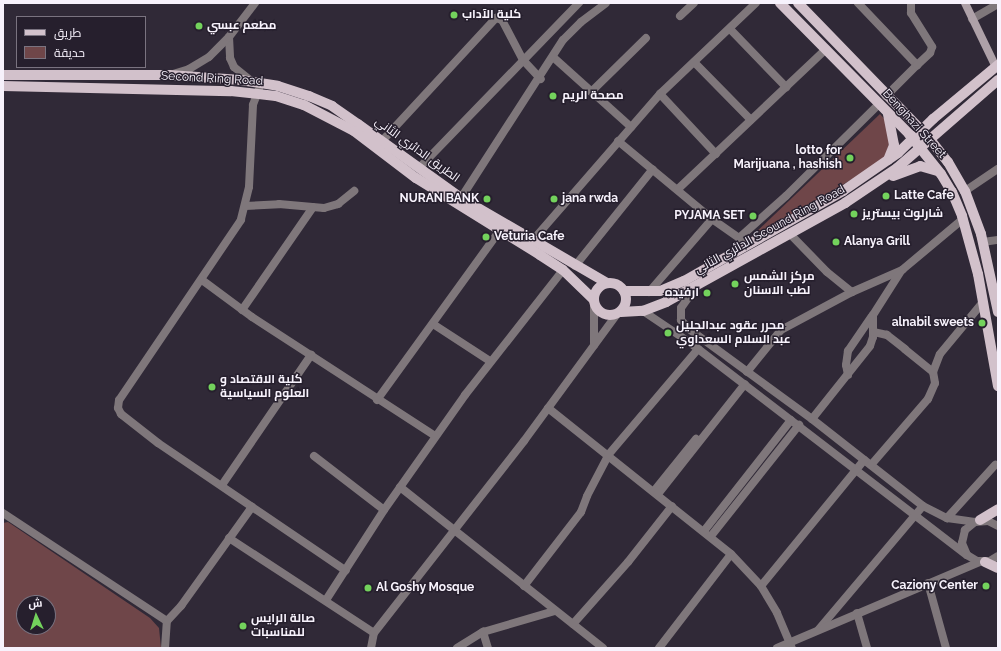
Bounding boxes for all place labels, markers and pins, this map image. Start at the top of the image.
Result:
place label: كلية الآداب [462,8,521,22]
marker: كلية الآداب [449,10,459,20]
place label: مطعم عبسي [207,19,276,33]
marker: مطعم عبسي [194,21,204,31]
place label: مصحة الريم [562,89,624,103]
marker: مصحة الريم [547,90,559,102]
place label: lotto for Marijuana , hashish [733,144,842,172]
marker: lotto for Marijuana , hashish [845,153,855,163]
place label: Latte Cafe [894,189,954,203]
marker: Latte Cafe [881,191,891,201]
place label: NURAN BANK [400,192,479,206]
place label: jana rwda [562,192,618,206]
marker: NURAN BANK [482,194,492,204]
marker: jana rwda [549,194,559,204]
place label: شارلوت بيستريز [862,207,943,221]
place label: PYJAMA SET [674,209,745,223]
marker: شارلوت بيستريز [849,209,859,219]
marker: PYJAMA SET [748,211,758,221]
place label: Veturia Cafe [494,230,565,244]
marker: Veturia Cafe [481,232,491,242]
place label: Alanya Grill [844,235,910,249]
marker: Alanya Grill [831,237,841,247]
place label: مركز الشمس لطب الاسنان [744,270,815,298]
marker: مركز الشمس لطب الاسنان [729,278,741,290]
place label: ارفيده [665,286,699,300]
marker: ارفيده [702,288,712,298]
place label: alnabil sweets [891,316,974,330]
marker: alnabil sweets [977,318,987,328]
place label: محرر عقود عبدالجليل عبد السلام السعداوي [676,319,791,347]
marker: محرر عقود عبدالجليل عبد السلام السعداوي [663,328,673,338]
place label: كلية الاقتصاد و العلوم السياسية [220,373,309,401]
marker: كلية الاقتصاد و العلوم السياسية [207,382,217,392]
place label: Caziony Center [891,579,978,593]
place label: Al Goshy Mosque [376,581,475,595]
marker: Caziony Center [981,581,991,591]
marker: Al Goshy Mosque [363,583,373,593]
place label: صالة الرايس للمناسبات [251,612,315,640]
marker: صالة الرايس للمناسبات [238,621,248,631]

